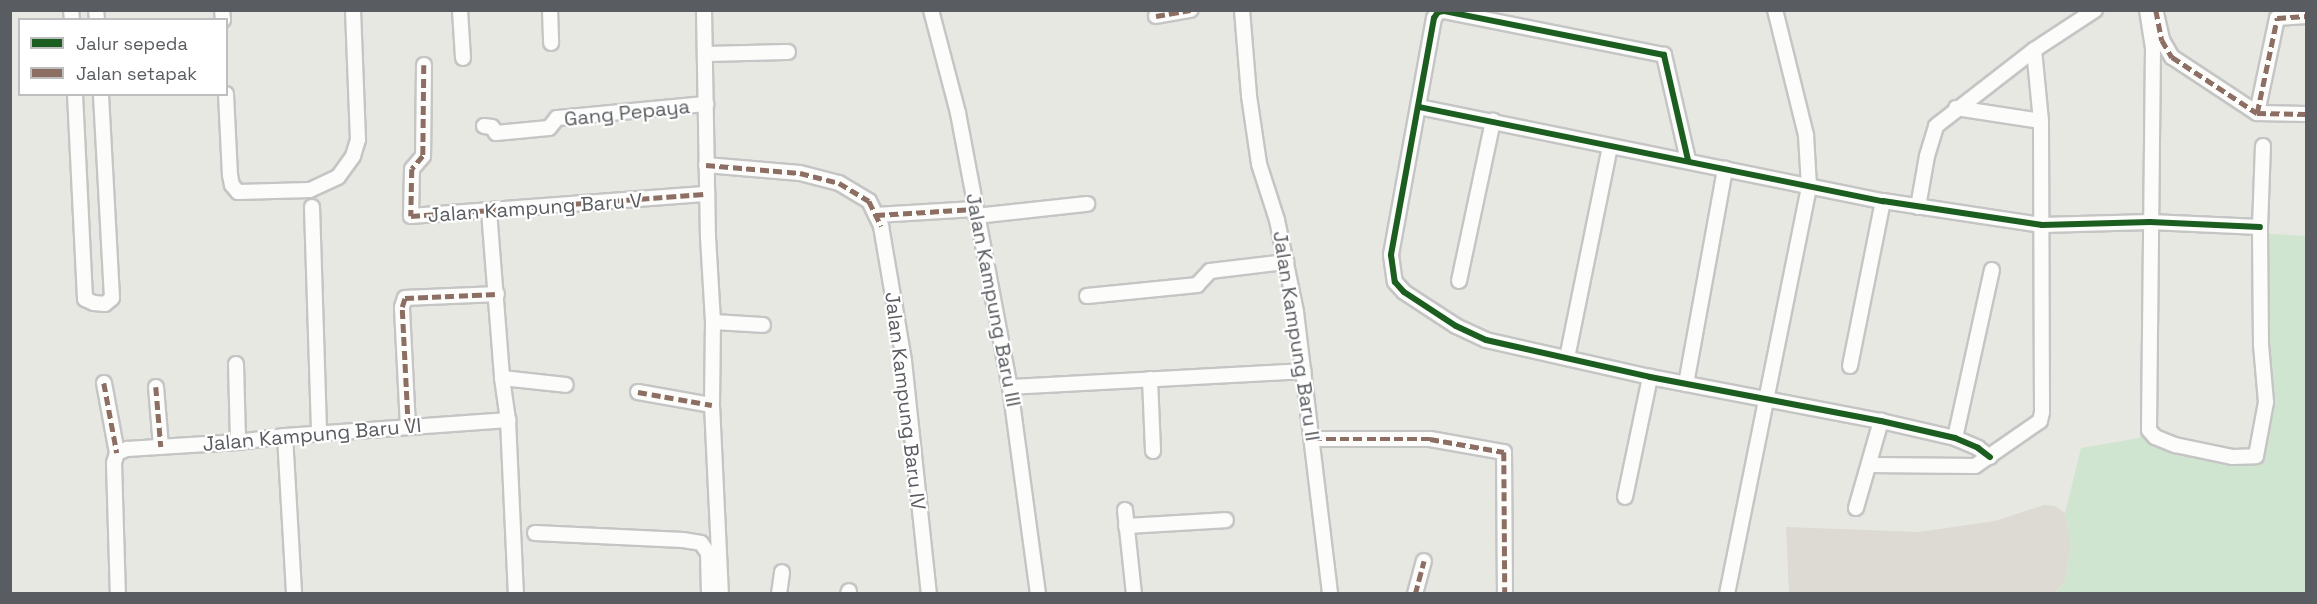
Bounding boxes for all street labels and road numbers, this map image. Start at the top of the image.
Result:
street label: Gang Pepaya [563,94,691,132]
street label: Jalan Kampung Baru V [427,189,643,227]
street label: Jalan Kampung Baru III [960,191,1026,409]
street label: Jalan Kampung Baru II [1268,229,1324,443]
street label: Jalan Kampung Baru IV [880,290,930,512]
street label: Jalan Kampung Baru VI [201,413,423,457]

